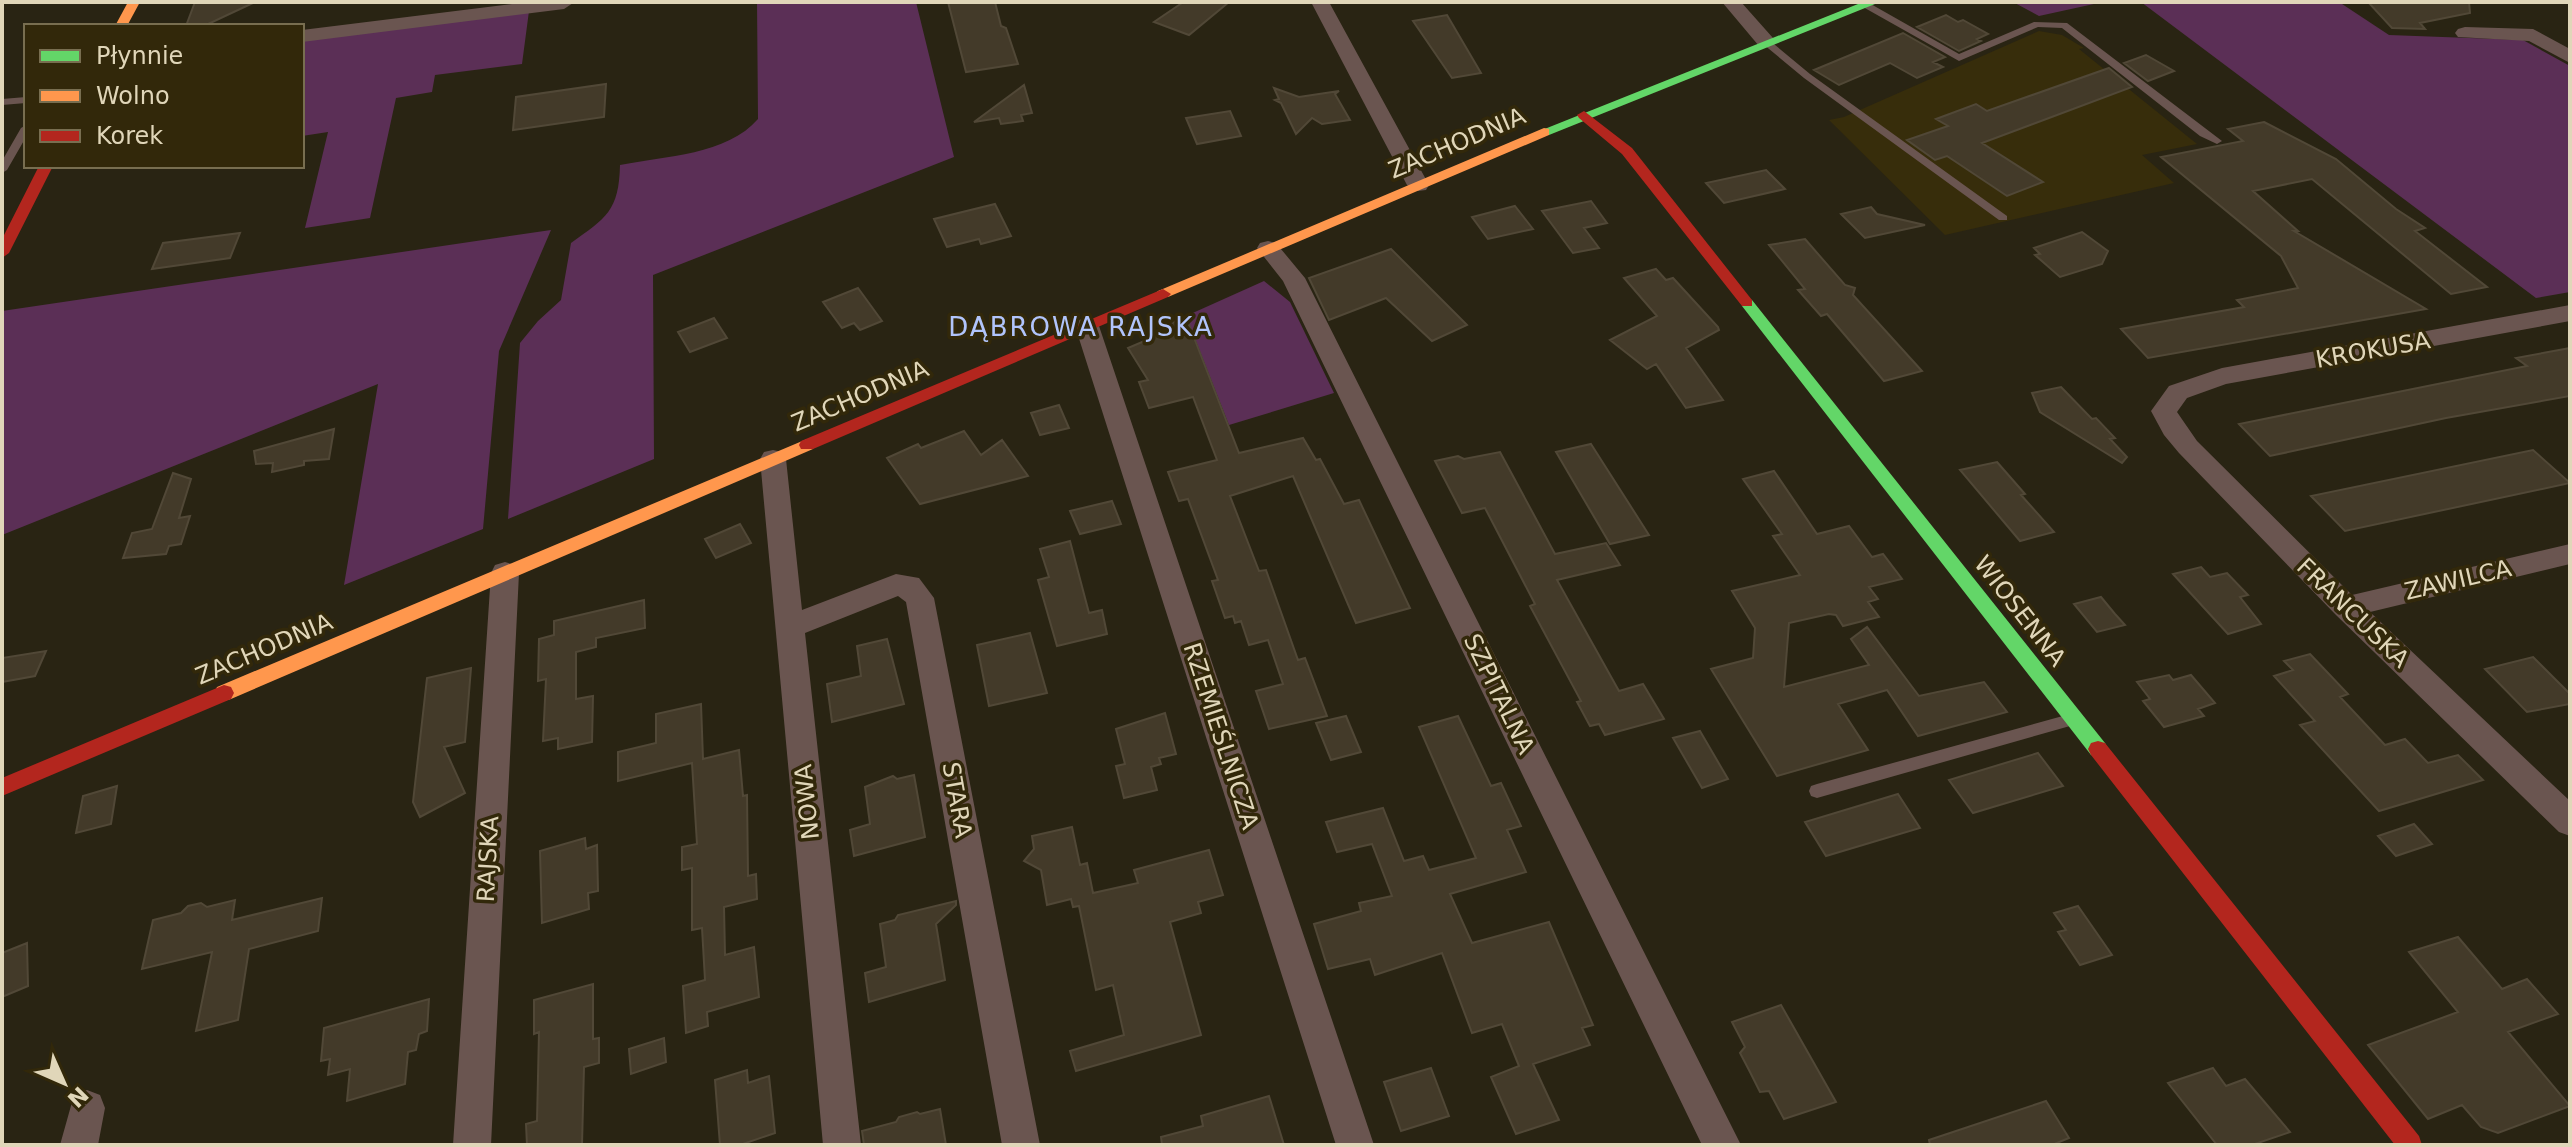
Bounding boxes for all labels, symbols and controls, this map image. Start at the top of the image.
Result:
legend [24,24,304,168]
text: Płynnie [96,42,183,70]
text: Wolno [96,82,170,110]
street label: ZACHODNIA [1384,101,1530,184]
text: Korek [96,122,163,150]
district label: DĄBROWA RAJSKA [948,312,1214,342]
street label: KROKUSA [2313,326,2433,374]
street label: ZACHODNIA [787,354,933,437]
street label: WIOSENNA [1968,550,2072,672]
street label: FRANCUSKA [2291,553,2415,674]
street label: ZAWILCA [2402,554,2515,606]
street label: ZACHODNIA [191,607,337,690]
street label: SZPITALNA [1458,629,1540,759]
street label: RZEMIEŚLNICZA [1178,639,1266,833]
street label: STARA [937,760,978,841]
street label: NOWA [789,762,825,841]
street label: RAJSKA [472,815,504,903]
north arrow [24,1043,104,1123]
text: N [62,1081,93,1112]

